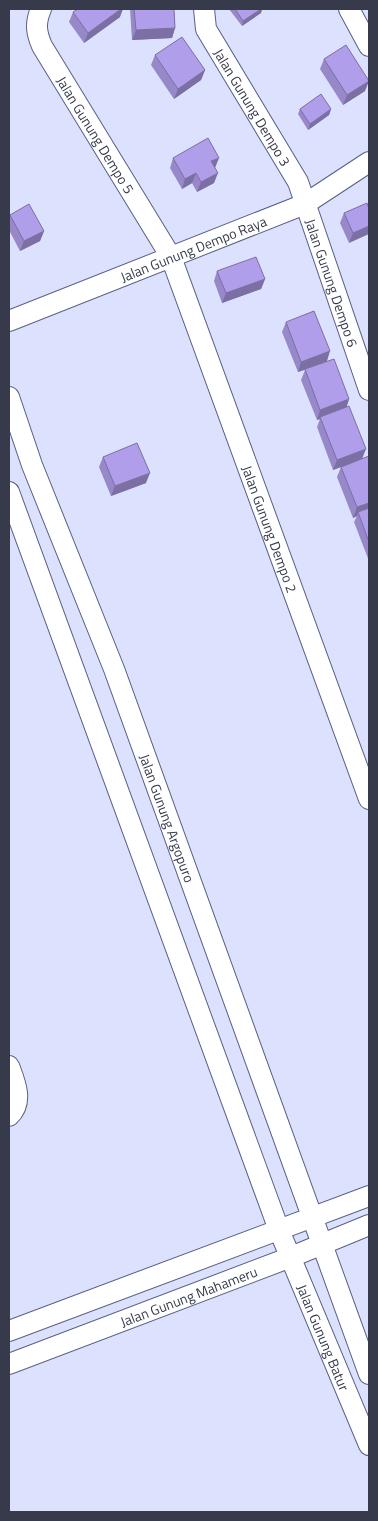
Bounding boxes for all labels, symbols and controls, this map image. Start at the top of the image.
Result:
street label: Jalan Gunung Dempo 3 [209,44,296,170]
street label: Jalan Gunung Dempo 5 [52,72,140,197]
street label: Jalan Gunung Dempo Raya [117,210,269,287]
street label: Jalan Gunung Dempo 6 [301,216,364,350]
street label: Jalan Gunung Dempo 2 [237,462,303,596]
street label: Jalan Gunung Argopuro [135,751,201,885]
street label: Jalan Gunung Mahameru [117,1260,260,1331]
street label: Jalan Gunung Batur [292,1281,356,1394]

